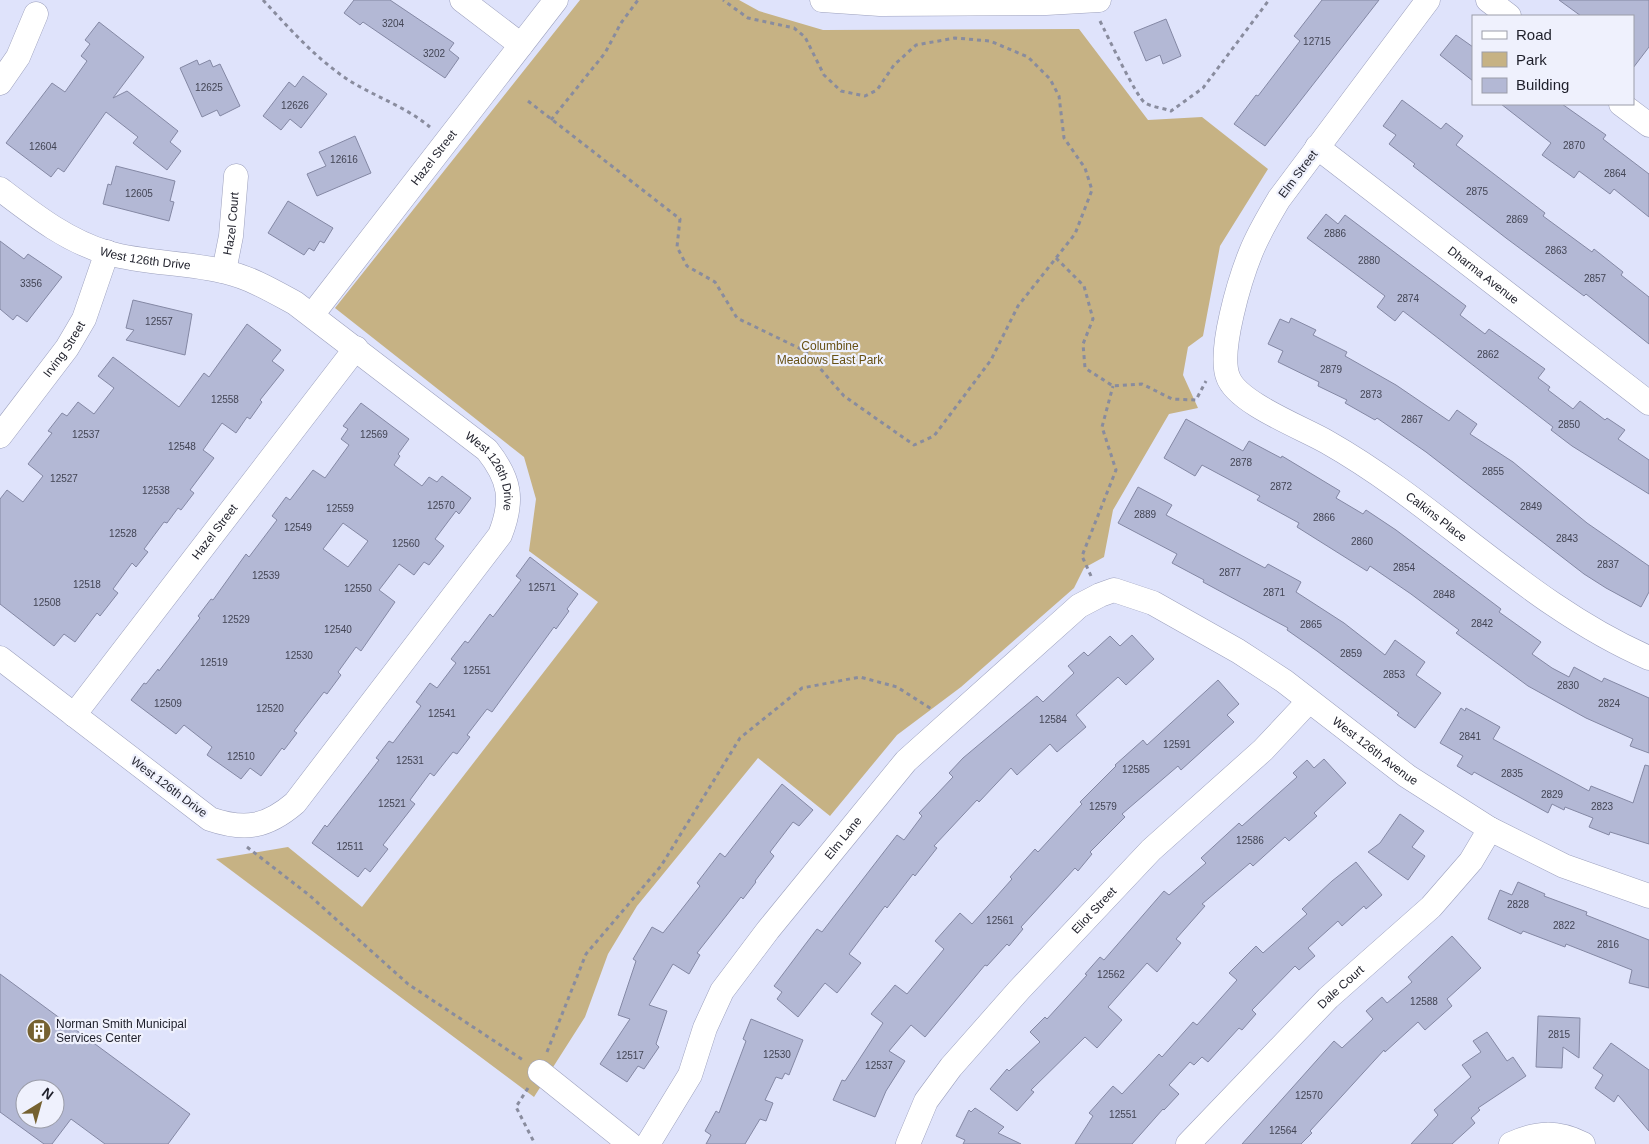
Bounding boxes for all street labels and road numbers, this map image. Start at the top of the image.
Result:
street label: Hazel Street [408,127,460,188]
street label: Elm Street [1276,147,1321,201]
street label: Hazel Court [220,191,242,256]
street label: Dharma Avenue [1445,243,1522,307]
street label: West 126th Drive [98,244,192,273]
street label: Irving Street [40,318,88,380]
street label: West 126th Drive [462,429,515,512]
street label: Calkins Place [1403,489,1470,545]
street label: Hazel Street [189,501,241,562]
street label: West 126th Avenue [1330,714,1421,788]
street label: West 126th Drive [128,754,210,820]
street label: Elm Lane [822,814,865,862]
street label: Eliot Street [1069,884,1120,937]
street label: Dale Court [1315,962,1367,1012]

